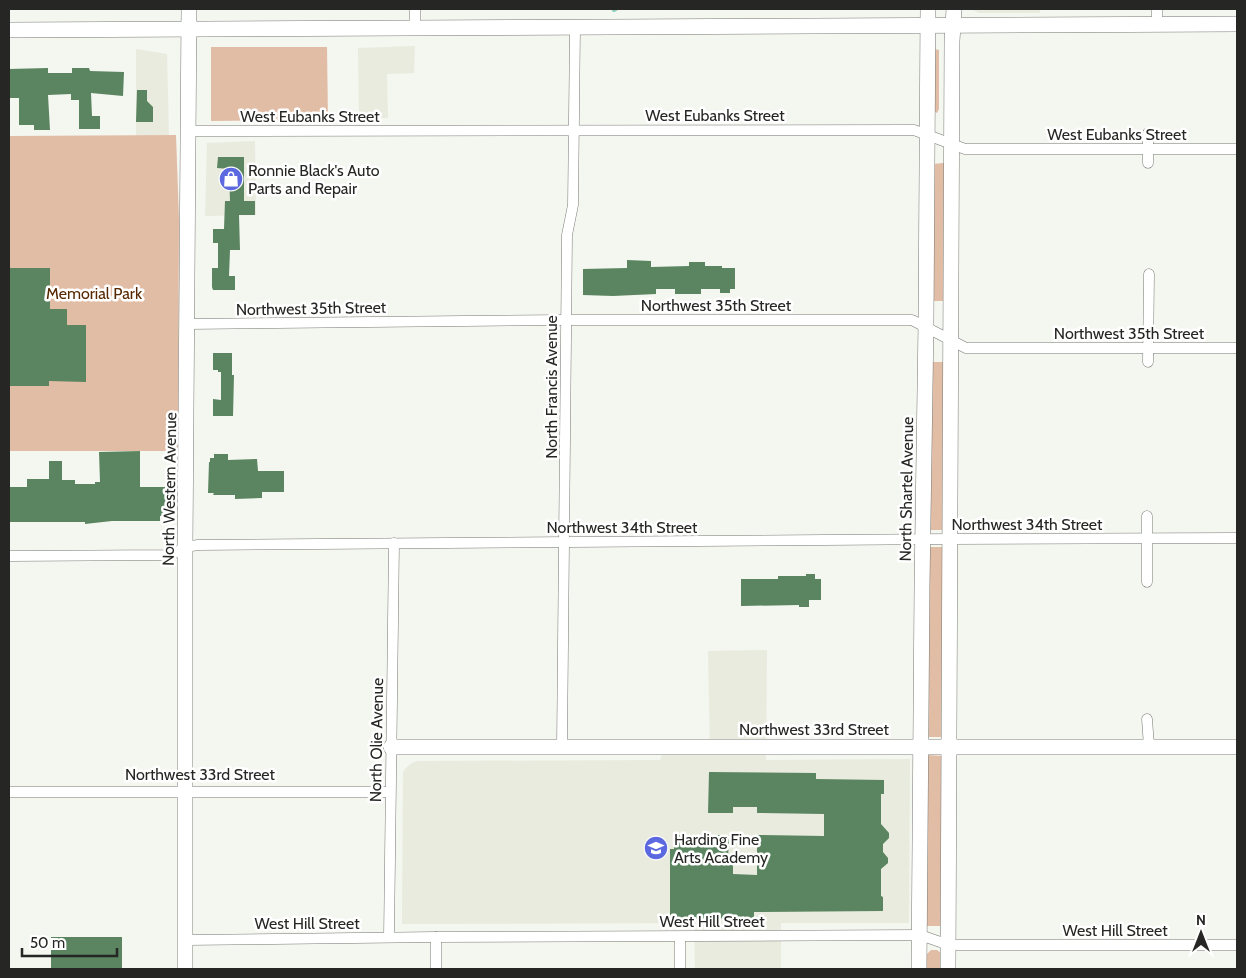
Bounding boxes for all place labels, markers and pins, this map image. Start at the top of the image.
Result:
place label: Ronnie Black's Auto Parts and Repair [248,161,380,198]
shop icon: Ronnie Black's Auto Parts and Repair [218,166,244,192]
place label: Harding Fine Arts Academy [674,830,768,867]
school or university icon: Harding Fine Arts Academy [643,835,669,861]

